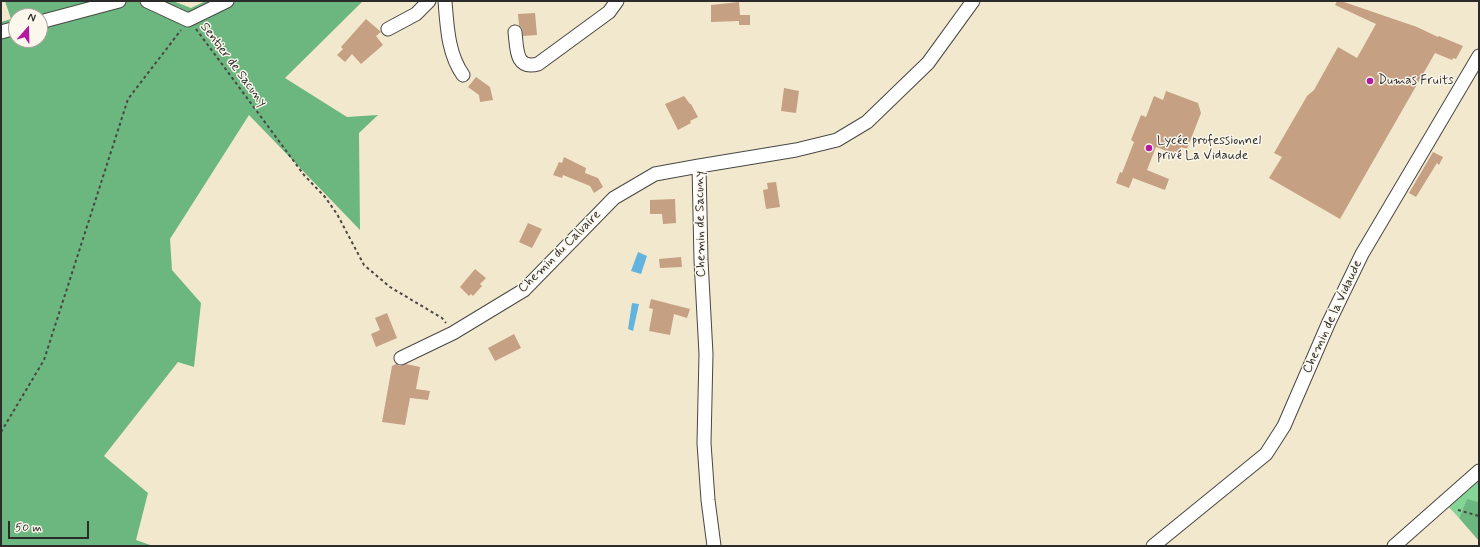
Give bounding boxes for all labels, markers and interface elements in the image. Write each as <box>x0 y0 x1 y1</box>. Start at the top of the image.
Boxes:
north arrow <box>8 8 48 48</box>
text: N <box>26 10 38 25</box>
street label: Sentier de Sacuny <box>196 20 270 110</box>
place label: Dumas Fruits <box>1378 73 1453 89</box>
marker: Dumas Fruits <box>1365 76 1375 86</box>
place label: Lycée professionnel privé La Vidaude <box>1157 133 1261 164</box>
marker: Lycée professionnel privé La Vidaude <box>1144 143 1154 153</box>
street label: Chemin de Sacuny <box>692 171 710 277</box>
street label: Chemin du Calvaire <box>515 207 605 297</box>
street label: Chemin de la Vidaude <box>1300 258 1366 376</box>
scale bar <box>10 513 91 539</box>
text: 50 m <box>15 520 42 536</box>

